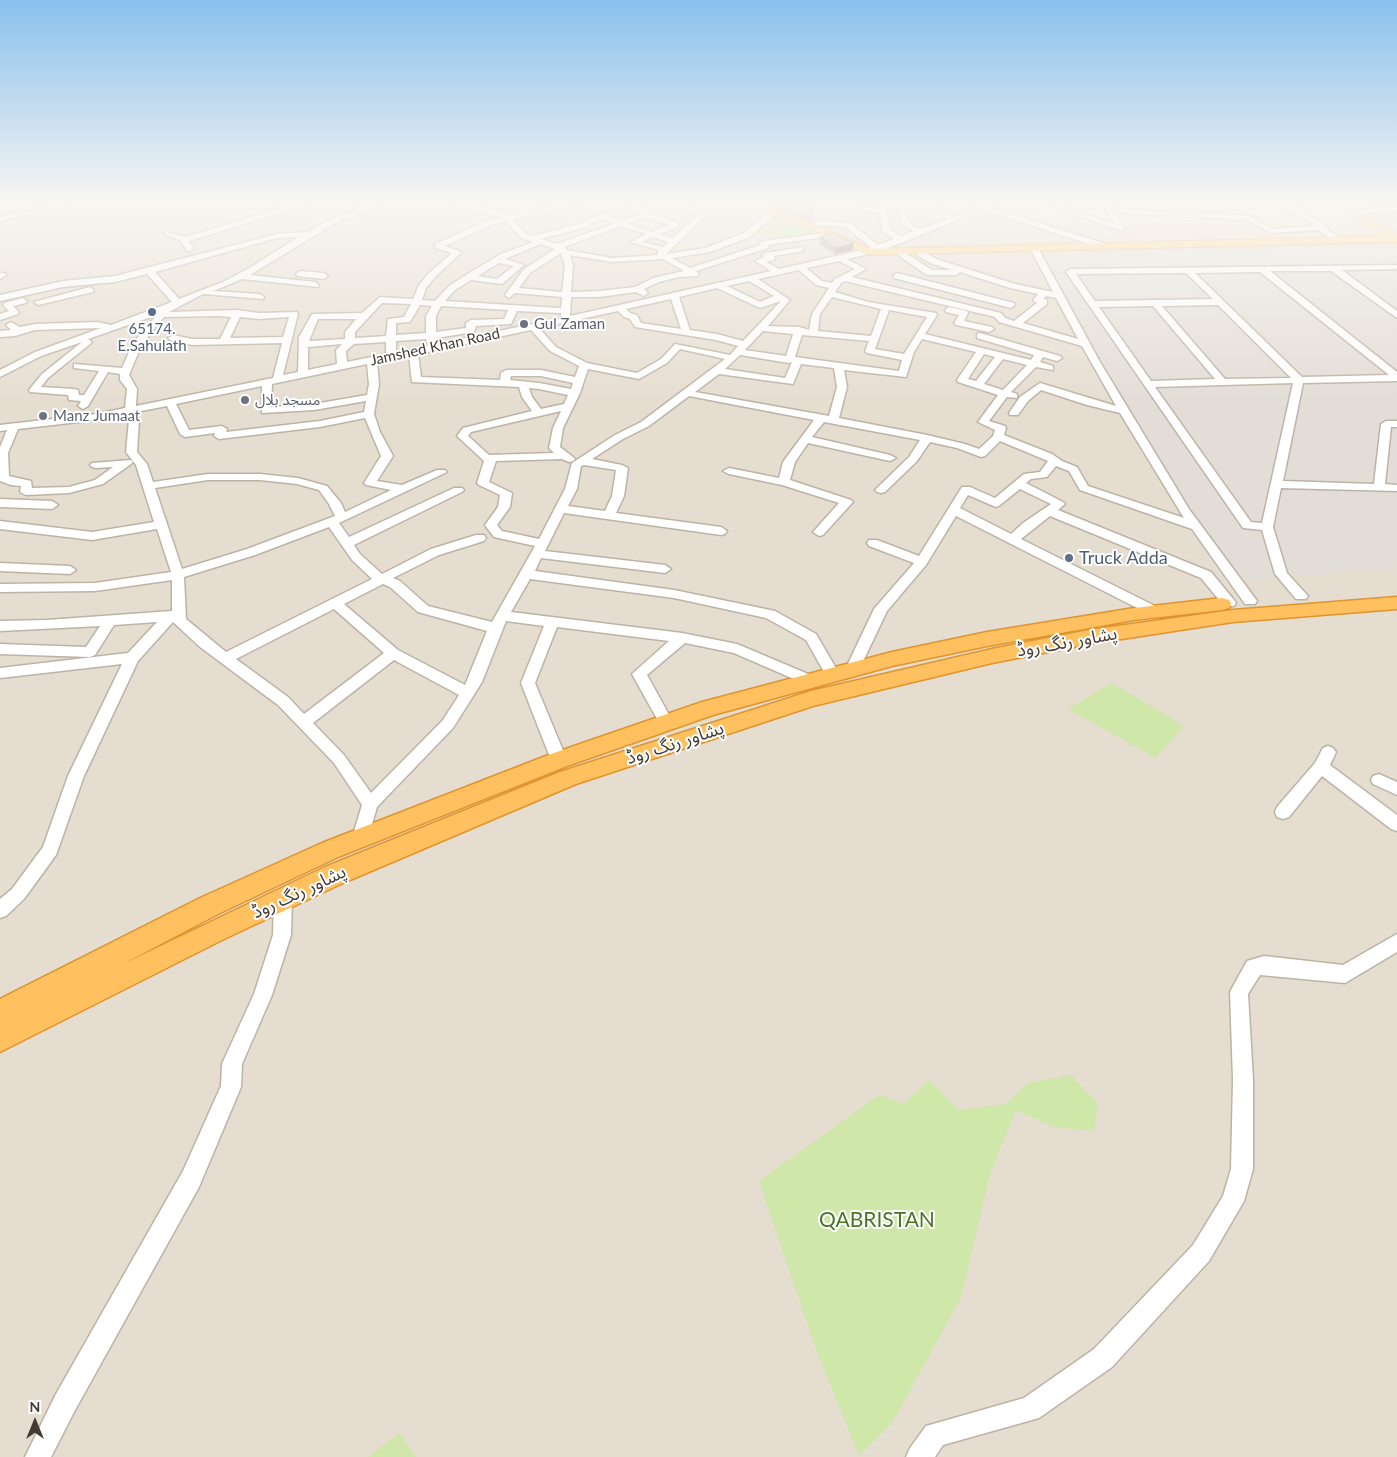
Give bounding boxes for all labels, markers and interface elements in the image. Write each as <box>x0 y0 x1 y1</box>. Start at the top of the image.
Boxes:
marker: 65174. E.Sahulath <box>146 306 158 318</box>
place label: Gul Zaman <box>534 315 605 333</box>
marker: Gul Zaman <box>518 318 530 330</box>
place label: 65174. E.Sahulath <box>117 320 187 355</box>
street label: Jamshed Khan Road <box>369 324 501 370</box>
place label: مسجد بلال <box>255 391 320 409</box>
marker: مسجد بلال <box>239 394 251 406</box>
place label: Manz Jumaat <box>53 407 140 425</box>
marker: Manz Jumaat <box>37 410 49 422</box>
place label: Truck Adda <box>1079 547 1168 569</box>
marker: Truck Adda <box>1063 552 1075 564</box>
street label: پشاور رنگ روڈ <box>1015 623 1119 661</box>
street label: پشاور رنگ روڈ <box>623 717 727 769</box>
street label: پشاور رنگ روڈ <box>248 861 350 923</box>
park label: QABRISTAN <box>819 1207 935 1233</box>
north arrow <box>10 1397 60 1447</box>
text: N <box>30 1398 40 1415</box>

